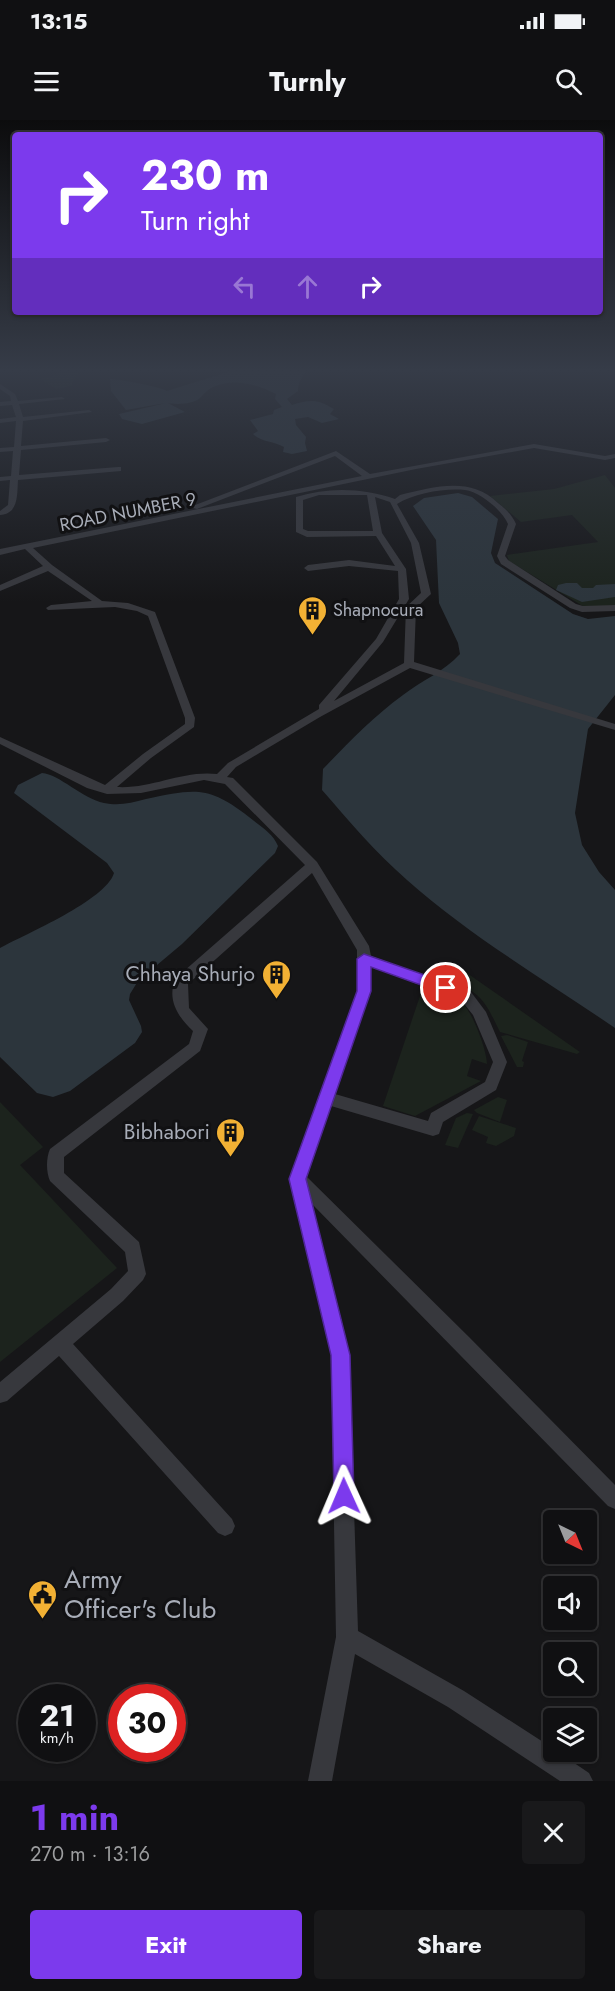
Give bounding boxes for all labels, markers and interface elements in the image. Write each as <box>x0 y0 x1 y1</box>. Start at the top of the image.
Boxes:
text: 13:15 <box>30 5 87 37</box>
text: Turnly <box>269 62 346 101</box>
icon: menu <box>30 65 63 98</box>
icon: search <box>552 65 585 98</box>
text: 230 m <box>141 145 269 206</box>
icon: right <box>42 156 120 234</box>
text: Turn right <box>141 201 249 240</box>
icon: left <box>228 270 261 303</box>
icon: ahead <box>291 270 324 303</box>
icon: right <box>354 270 387 303</box>
street label: ROAD NUMBER 9 <box>57 486 199 538</box>
building icon: Shapnocura <box>296 594 328 636</box>
place label: Shapnocura <box>333 597 423 623</box>
building icon: Chhaya Shurjo <box>260 958 292 1000</box>
place label: Chhaya Shurjo <box>125 959 255 989</box>
pin <box>420 962 471 1013</box>
icon: arrive <box>429 971 462 1004</box>
building icon: Bibhabori <box>215 1116 247 1158</box>
place label: Bibhabori <box>124 1117 210 1147</box>
position arrow <box>312 1464 376 1528</box>
north arrow <box>543 1510 597 1564</box>
map controls <box>543 1510 597 1762</box>
place label: Army Officer's Club <box>64 1560 216 1628</box>
button: sound <box>543 1576 597 1630</box>
public building icon: Army Officer's Club <box>27 1578 59 1620</box>
button: search <box>543 1642 597 1696</box>
speed limit sign: 30 <box>108 1684 186 1762</box>
text: 21 <box>40 1694 74 1737</box>
button: layers <box>543 1708 597 1762</box>
text: km/h <box>40 1727 74 1749</box>
text: 1 min <box>30 1791 119 1843</box>
button: close <box>522 1801 585 1864</box>
text: 270 m · 13:16 <box>30 1840 150 1869</box>
button: Exit <box>30 1910 302 1979</box>
button: Share <box>314 1910 585 1979</box>

